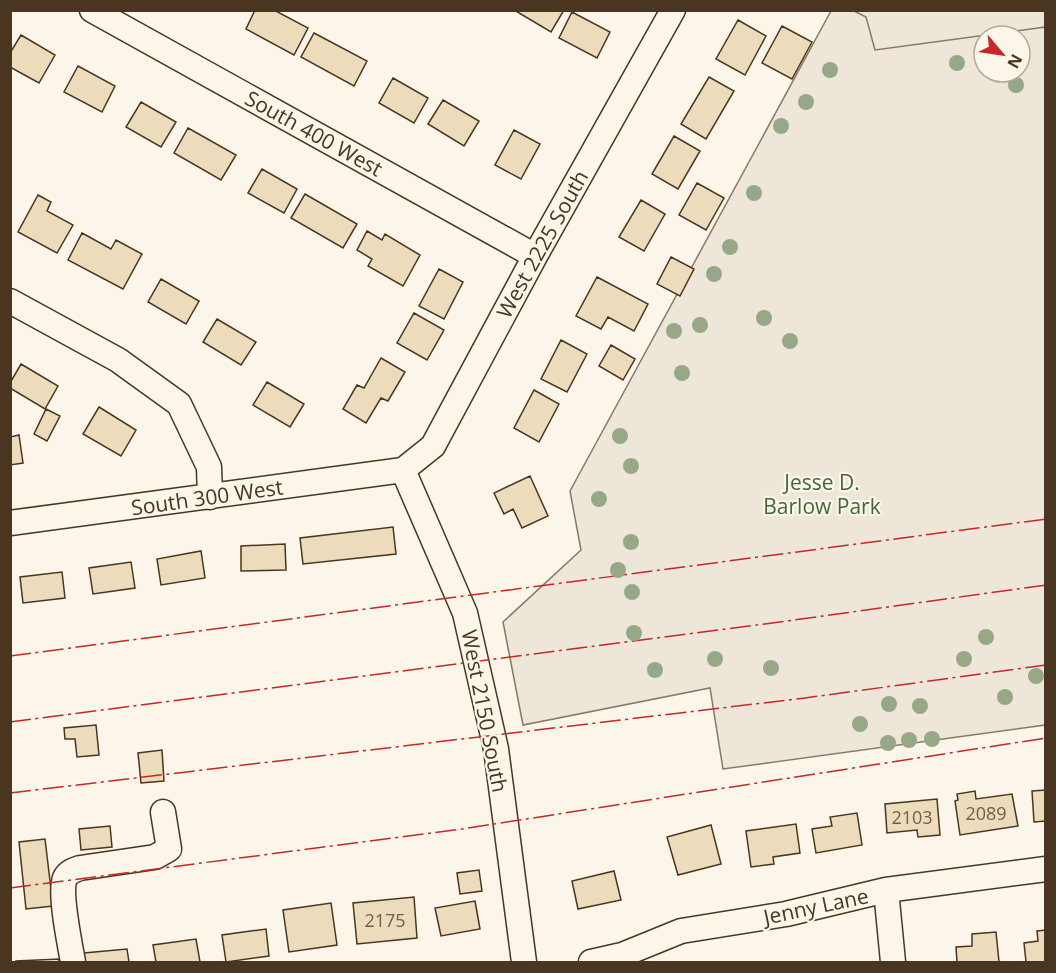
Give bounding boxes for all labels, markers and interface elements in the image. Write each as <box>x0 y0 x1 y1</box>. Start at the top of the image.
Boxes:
north arrow <box>972 24 1032 84</box>
text: N <box>1002 50 1028 72</box>
street label: South 400 West <box>240 84 388 182</box>
street label: West 2225 South <box>490 165 594 323</box>
park label: Jesse D. Barlow Park <box>763 468 881 520</box>
street label: South 300 West <box>129 472 285 522</box>
street label: West 2150 South <box>456 627 514 795</box>
house number: 2089 <box>965 801 1007 825</box>
house number: 2103 <box>891 805 933 829</box>
street label: Jenny Lane <box>759 881 871 931</box>
house number: 2175 <box>364 908 406 932</box>

